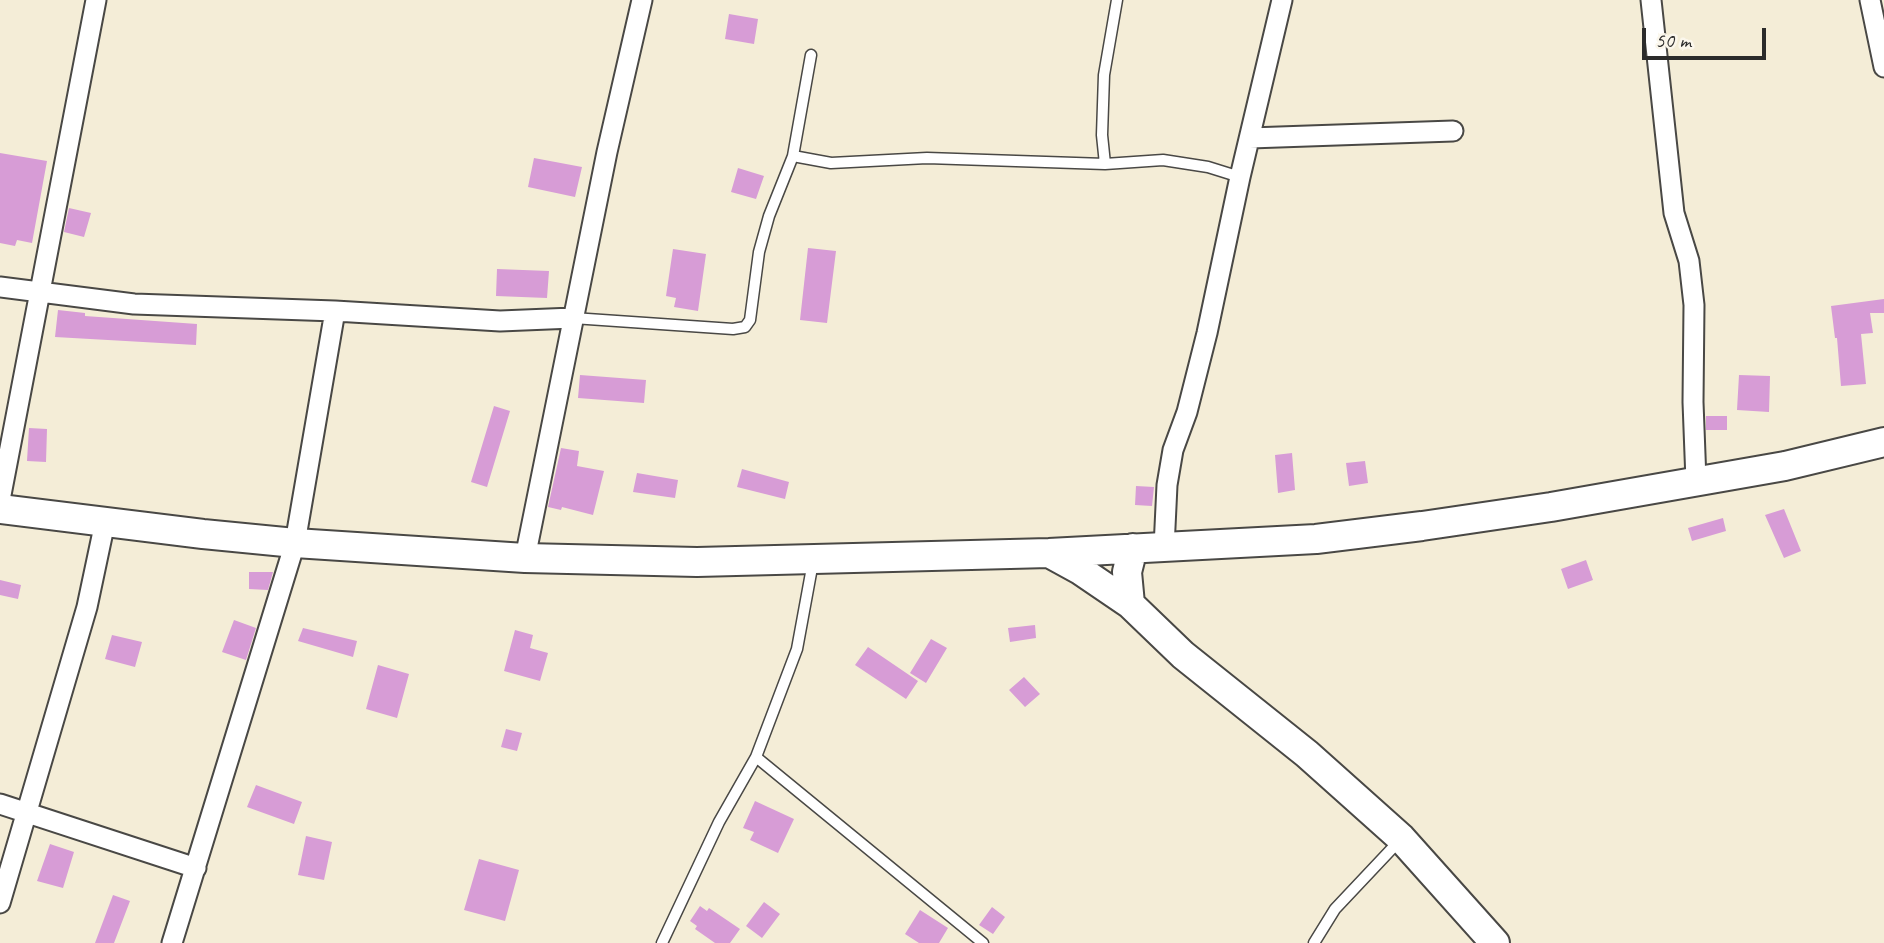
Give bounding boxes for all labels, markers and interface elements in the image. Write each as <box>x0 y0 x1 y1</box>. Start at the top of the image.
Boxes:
scale bar <box>1646 14 1770 58</box>
text: 50 m <box>1655 27 1691 53</box>

